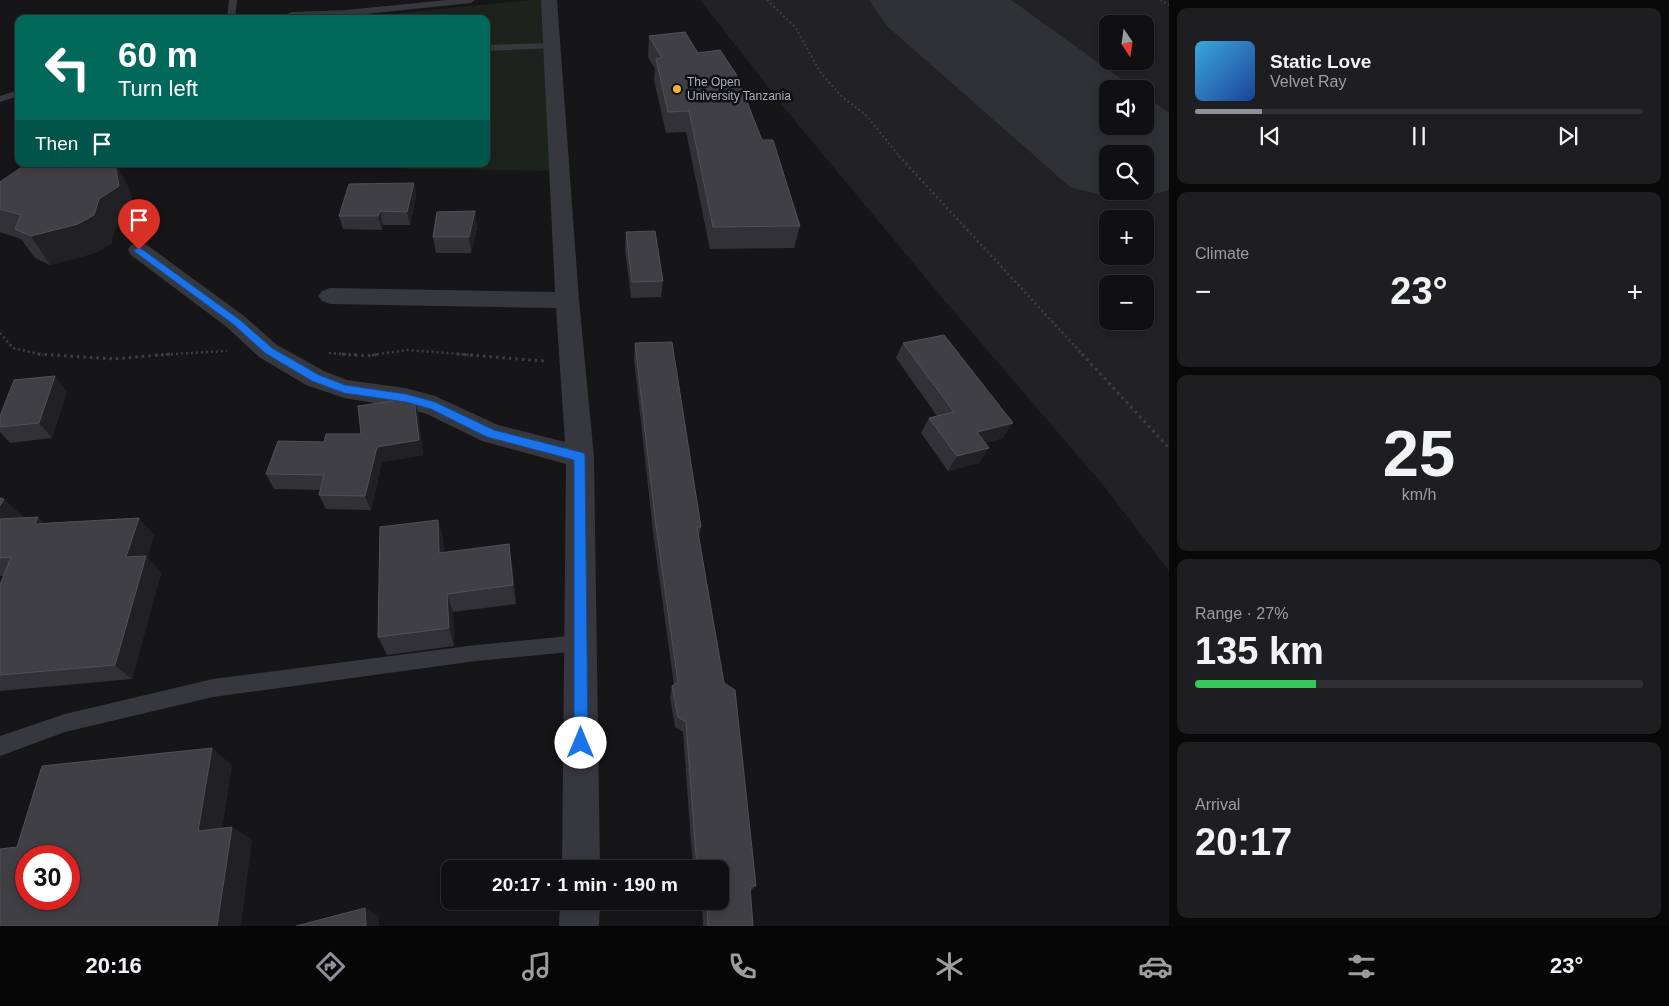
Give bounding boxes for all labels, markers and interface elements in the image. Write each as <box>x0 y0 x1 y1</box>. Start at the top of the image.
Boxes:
north arrow <box>1099 15 1154 70</box>
map controls <box>1099 15 1154 330</box>
icon: left <box>35 35 100 100</box>
text: 60 m <box>118 35 198 74</box>
text: Static Love <box>1270 51 1371 72</box>
text: Velvet Ray <box>1270 73 1346 90</box>
place label: The Open University Tanzania <box>687 75 791 103</box>
text: Turn left <box>118 76 198 101</box>
button: sound <box>1099 80 1154 135</box>
marker: The Open University Tanzania <box>671 83 683 95</box>
icon: previous <box>1256 122 1284 150</box>
icon: pause <box>1405 122 1433 150</box>
icon: next <box>1554 122 1582 150</box>
icon: arrive <box>88 130 116 158</box>
text: Then <box>35 133 78 154</box>
button: search <box>1099 145 1154 200</box>
pin <box>118 199 160 250</box>
icon: arrive <box>125 206 153 234</box>
button: + <box>1099 210 1154 265</box>
text: Climate <box>1195 245 1249 262</box>
text: 23° <box>1390 270 1448 312</box>
button: − <box>1099 275 1154 330</box>
text: − <box>1195 276 1211 307</box>
text: + <box>1627 276 1643 307</box>
text: 25 <box>1383 417 1455 490</box>
text: km/h <box>1402 486 1436 503</box>
text: Range · 27% <box>1195 605 1288 622</box>
text: 135 km <box>1195 630 1324 672</box>
position arrow <box>554 716 606 768</box>
text: Arrival <box>1195 796 1240 813</box>
text: 20:17 <box>1195 821 1292 863</box>
speed limit sign: 30 <box>15 845 80 910</box>
text: 20:17 · 1 min · 190 m <box>492 874 678 895</box>
icon: directions <box>313 949 348 984</box>
icon: music <box>519 949 554 984</box>
icon: phone <box>725 949 760 984</box>
icon: climate <box>932 949 967 984</box>
icon: car <box>1138 949 1173 984</box>
icon: filters <box>1344 949 1379 984</box>
text: 20:16 <box>86 953 142 978</box>
text: 23° <box>1550 953 1583 978</box>

